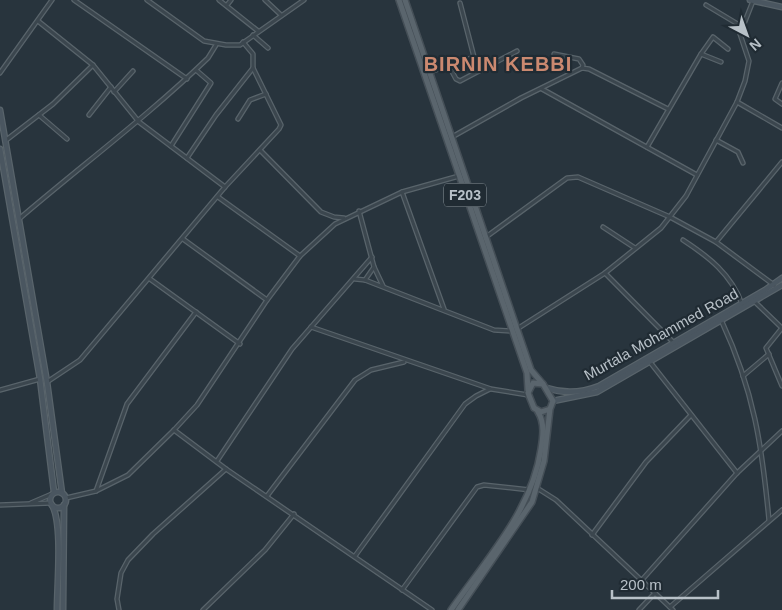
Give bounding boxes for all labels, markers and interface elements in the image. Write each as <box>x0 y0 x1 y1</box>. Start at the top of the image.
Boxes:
north arrow <box>722 10 772 60</box>
text: N <box>746 35 765 54</box>
district label: BIRNIN KEBBI <box>424 53 572 75</box>
road number: F203 <box>444 184 486 206</box>
street label: Murtala Mohammed Road <box>581 285 741 383</box>
scale bar <box>612 568 718 600</box>
text: 200 m <box>620 576 662 593</box>

